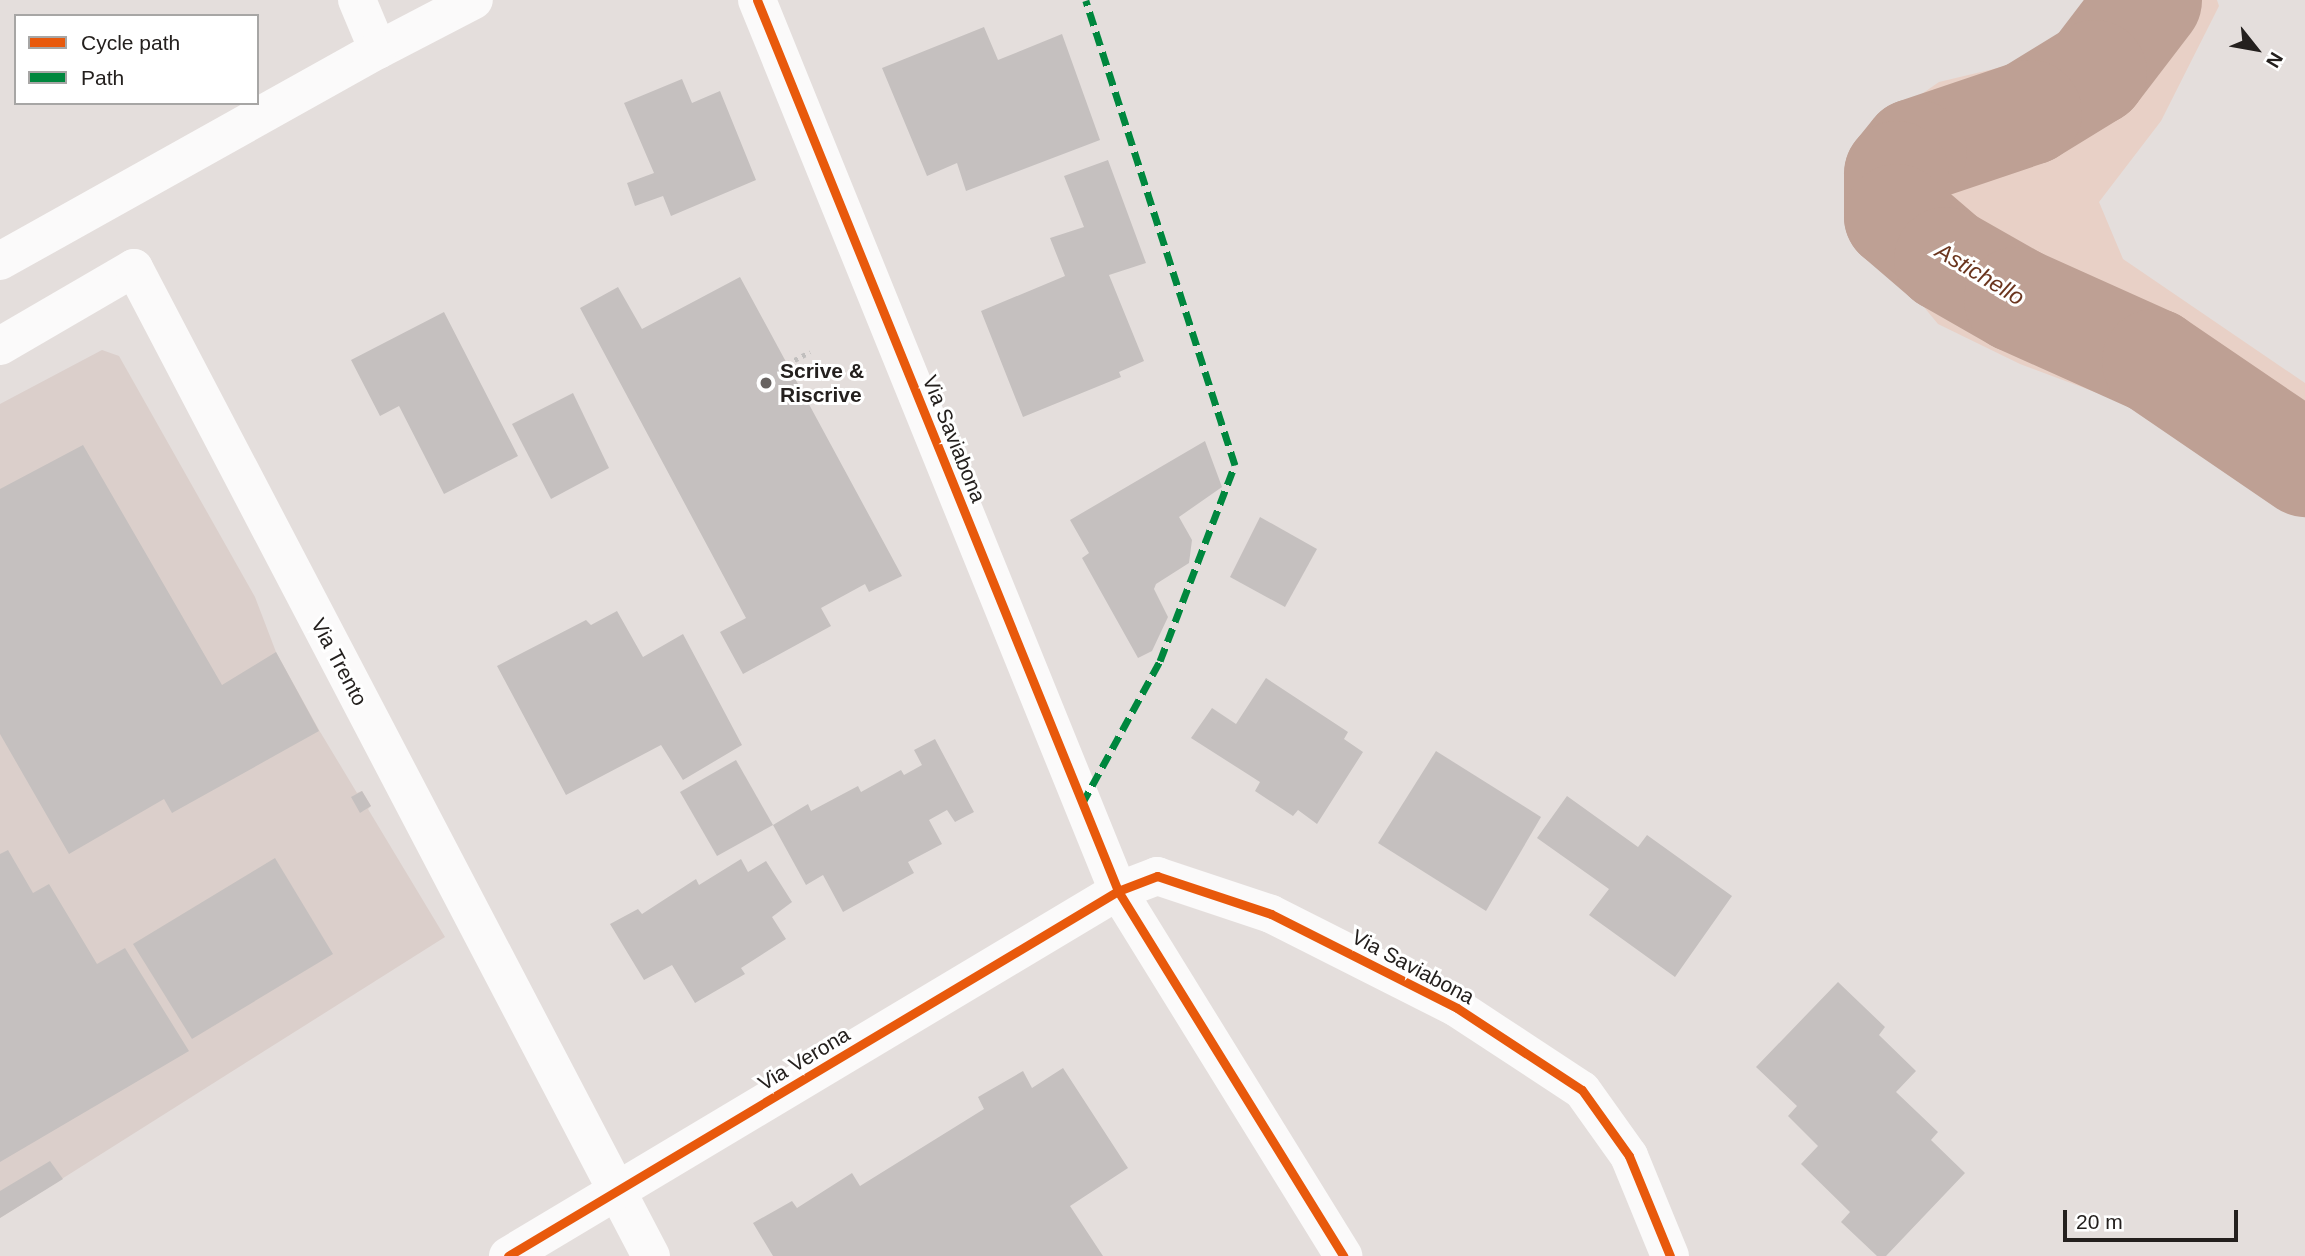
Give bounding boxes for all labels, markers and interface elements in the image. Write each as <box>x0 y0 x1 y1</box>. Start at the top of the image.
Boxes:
legend <box>14 14 259 105</box>
north arrow <box>2221 14 2291 84</box>
text: Cycle path <box>81 31 180 54</box>
text: N <box>2262 49 2287 71</box>
text: Path <box>81 66 124 89</box>
water label: Astichello <box>1931 237 2029 311</box>
place label: Scrive & Riscrive <box>780 358 864 408</box>
street label: Via Saviabona <box>917 372 991 506</box>
marker: Scrive & Riscrive <box>758 375 774 391</box>
street label: Via Trento <box>305 614 373 710</box>
street label: Via Saviabona <box>1347 924 1479 1010</box>
street label: Via Verona <box>754 1022 854 1096</box>
scale bar <box>2067 1196 2242 1240</box>
text: 20 m <box>2076 1210 2123 1233</box>

